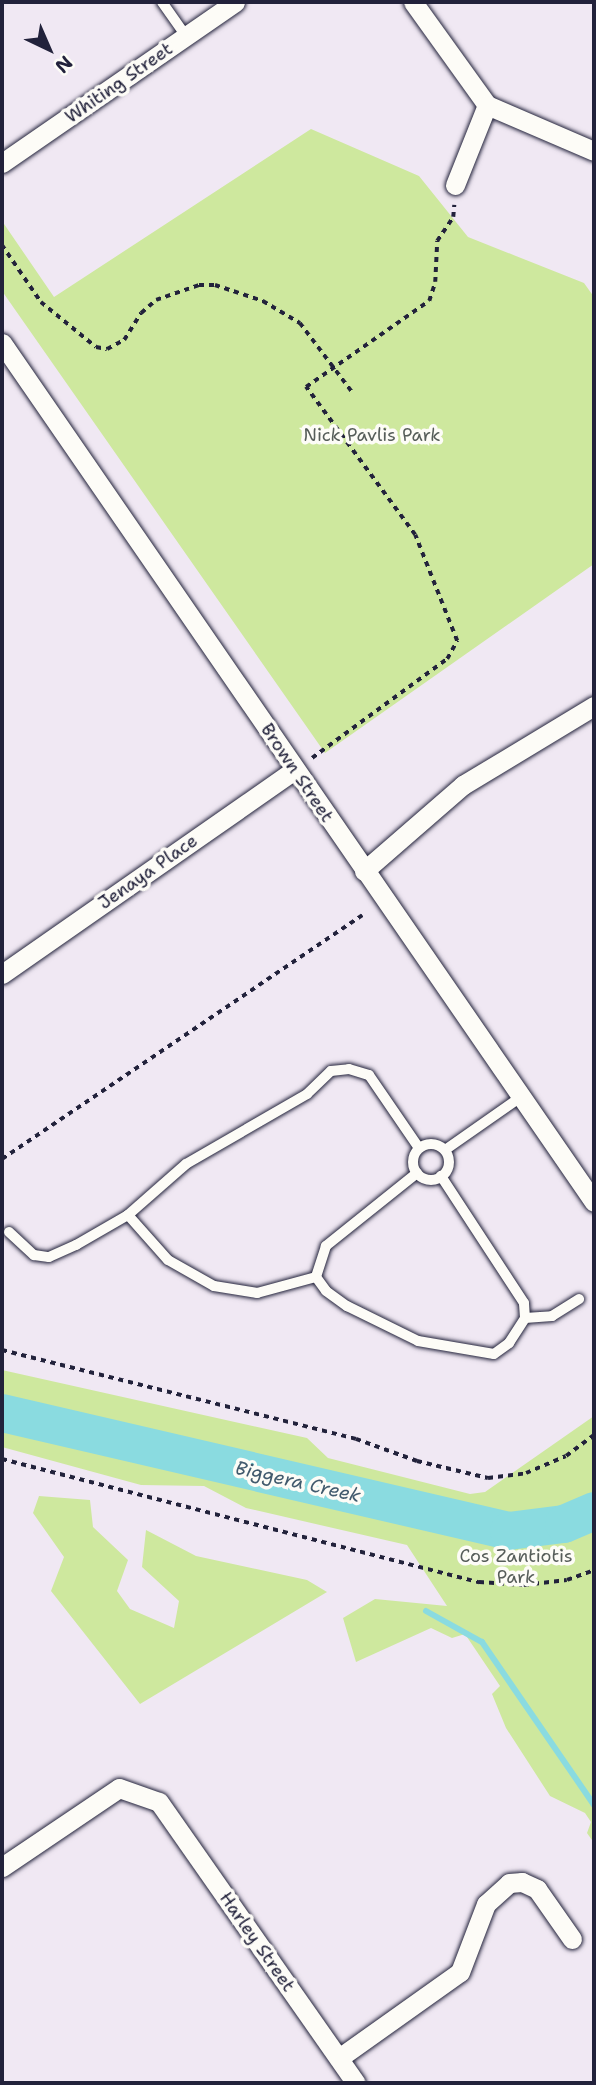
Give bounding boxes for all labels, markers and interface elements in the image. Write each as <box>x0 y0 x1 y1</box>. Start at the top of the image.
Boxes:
north arrow <box>14 14 84 84</box>
street label: Whiting Street <box>61 38 177 128</box>
text: N <box>50 50 78 79</box>
park label: Nick Pavlis Park <box>303 424 441 446</box>
street label: Brown Street <box>256 720 338 826</box>
street label: Jenaya Place <box>94 830 202 914</box>
water label: Biggera Creek <box>233 1456 363 1508</box>
park label: Cos Zantiotis Park <box>459 1546 573 1588</box>
street label: Harley Street <box>215 1888 299 1996</box>

